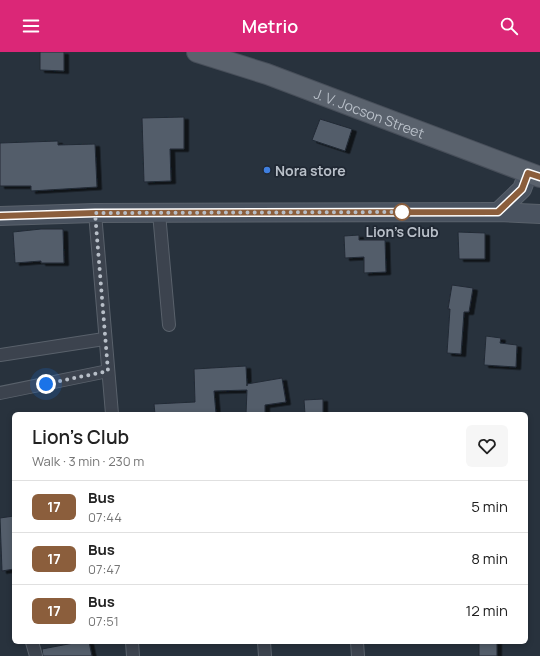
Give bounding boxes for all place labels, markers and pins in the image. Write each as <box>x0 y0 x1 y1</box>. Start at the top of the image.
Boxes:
place label: Nora store <box>275 161 346 180</box>
marker: Nora store <box>262 165 272 175</box>
marker: Lion's Club <box>393 203 411 221</box>
place label: Lion's Club <box>365 222 439 241</box>

